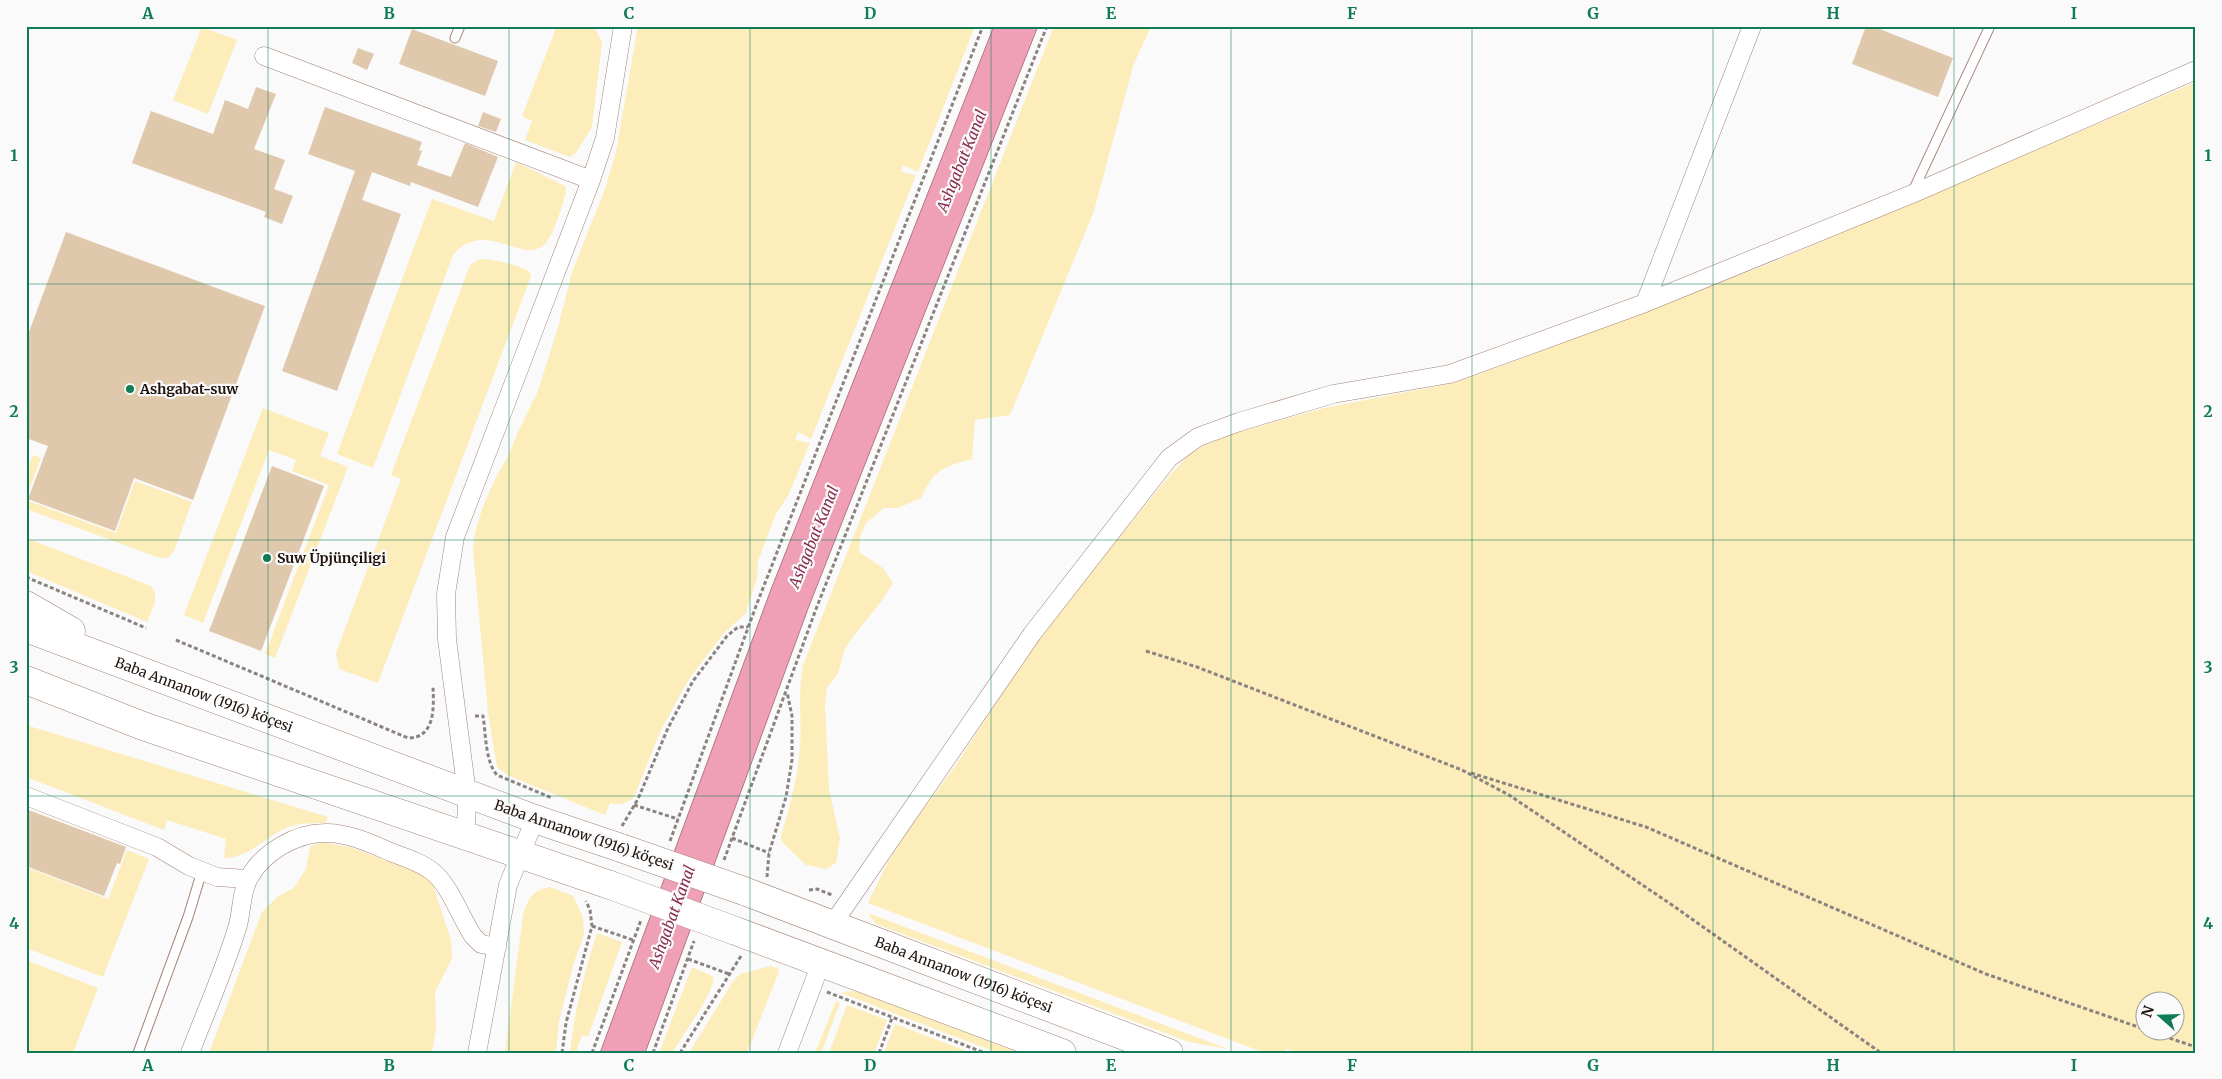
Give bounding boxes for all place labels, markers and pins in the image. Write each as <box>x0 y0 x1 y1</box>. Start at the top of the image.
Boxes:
place label: Ashgabat-suw <box>139 380 239 398</box>
marker: Ashgabat-suw <box>124 383 136 395</box>
place label: Suw Üpjünçiligi <box>277 549 386 567</box>
marker: Suw Üpjünçiligi <box>261 552 273 564</box>

